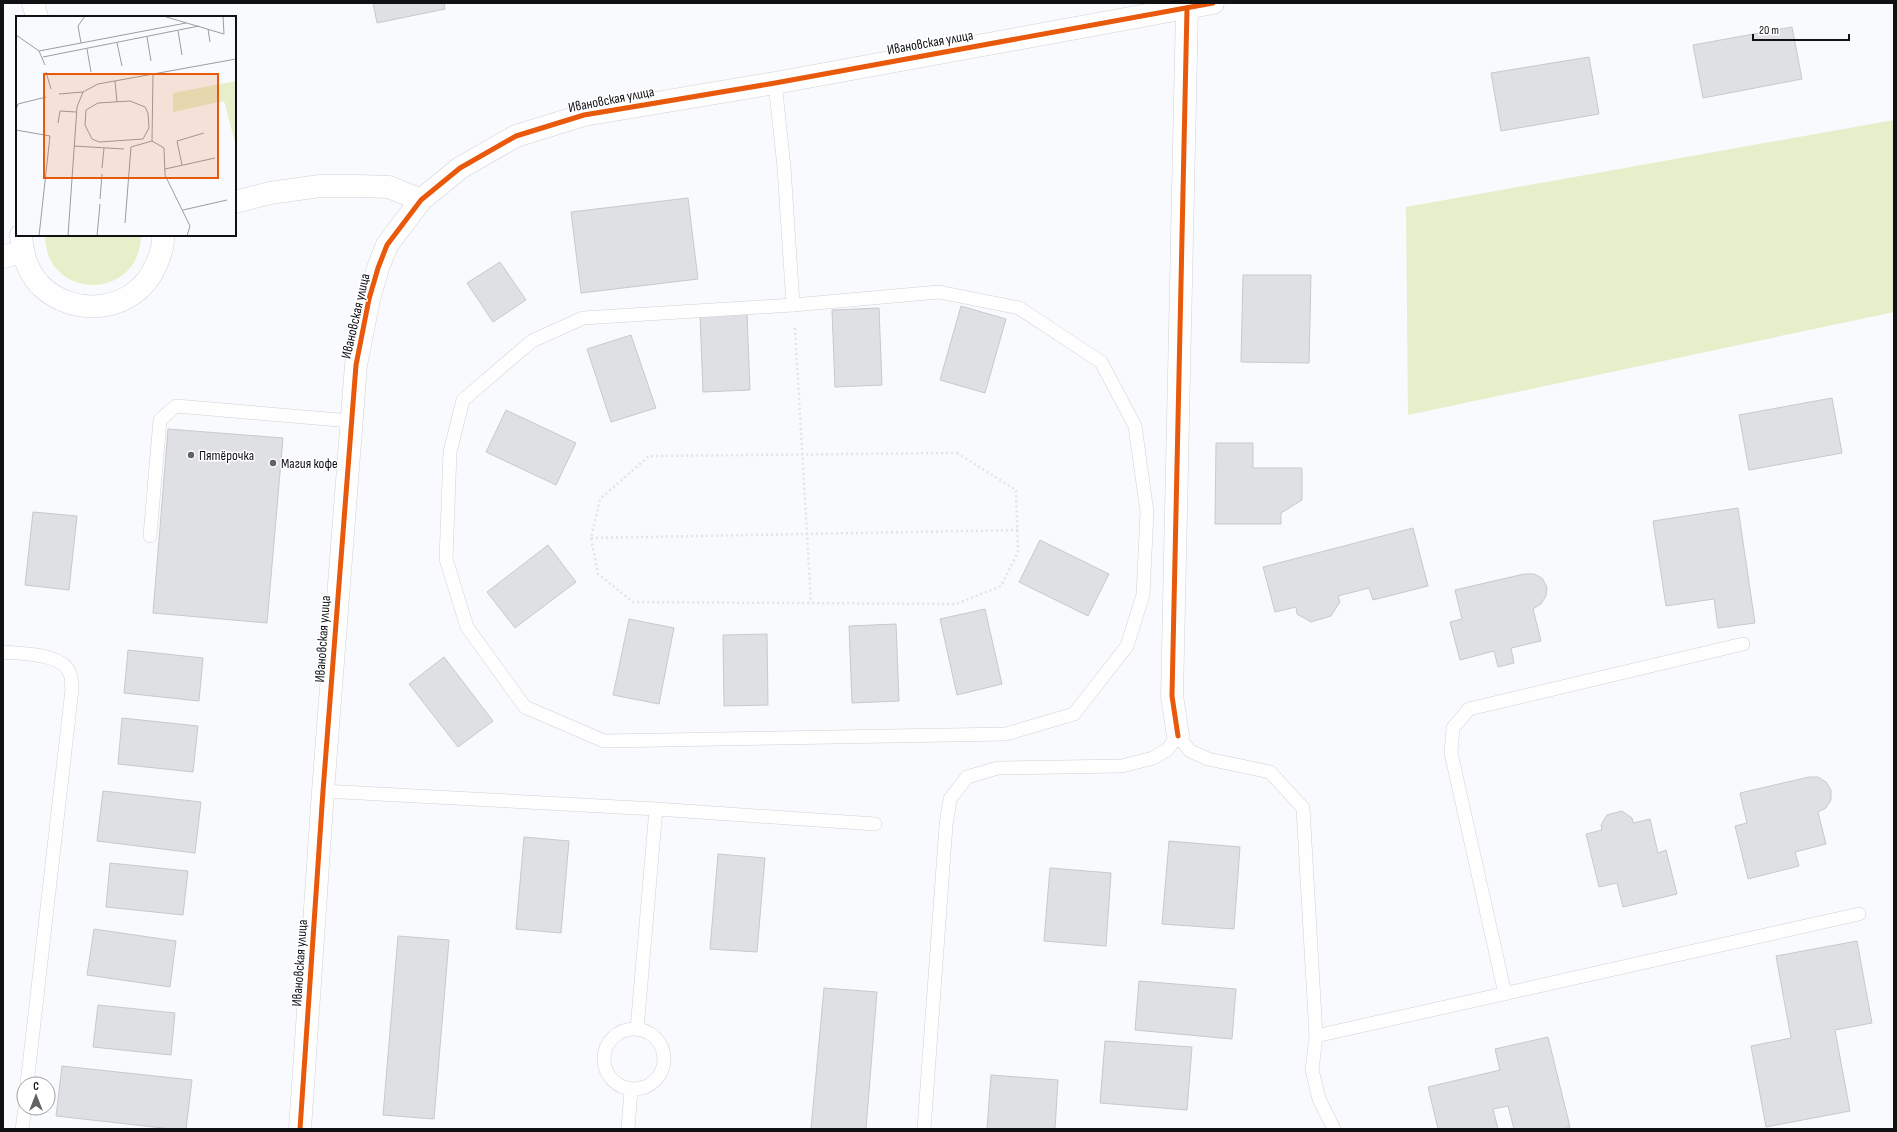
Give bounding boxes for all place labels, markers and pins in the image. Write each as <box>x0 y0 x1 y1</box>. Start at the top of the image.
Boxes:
place label: Пятёрочка <box>199 447 254 464</box>
marker: Пятёрочка <box>186 450 196 460</box>
place label: Магия кофе <box>281 455 338 472</box>
marker: Магия кофе <box>268 458 278 468</box>

